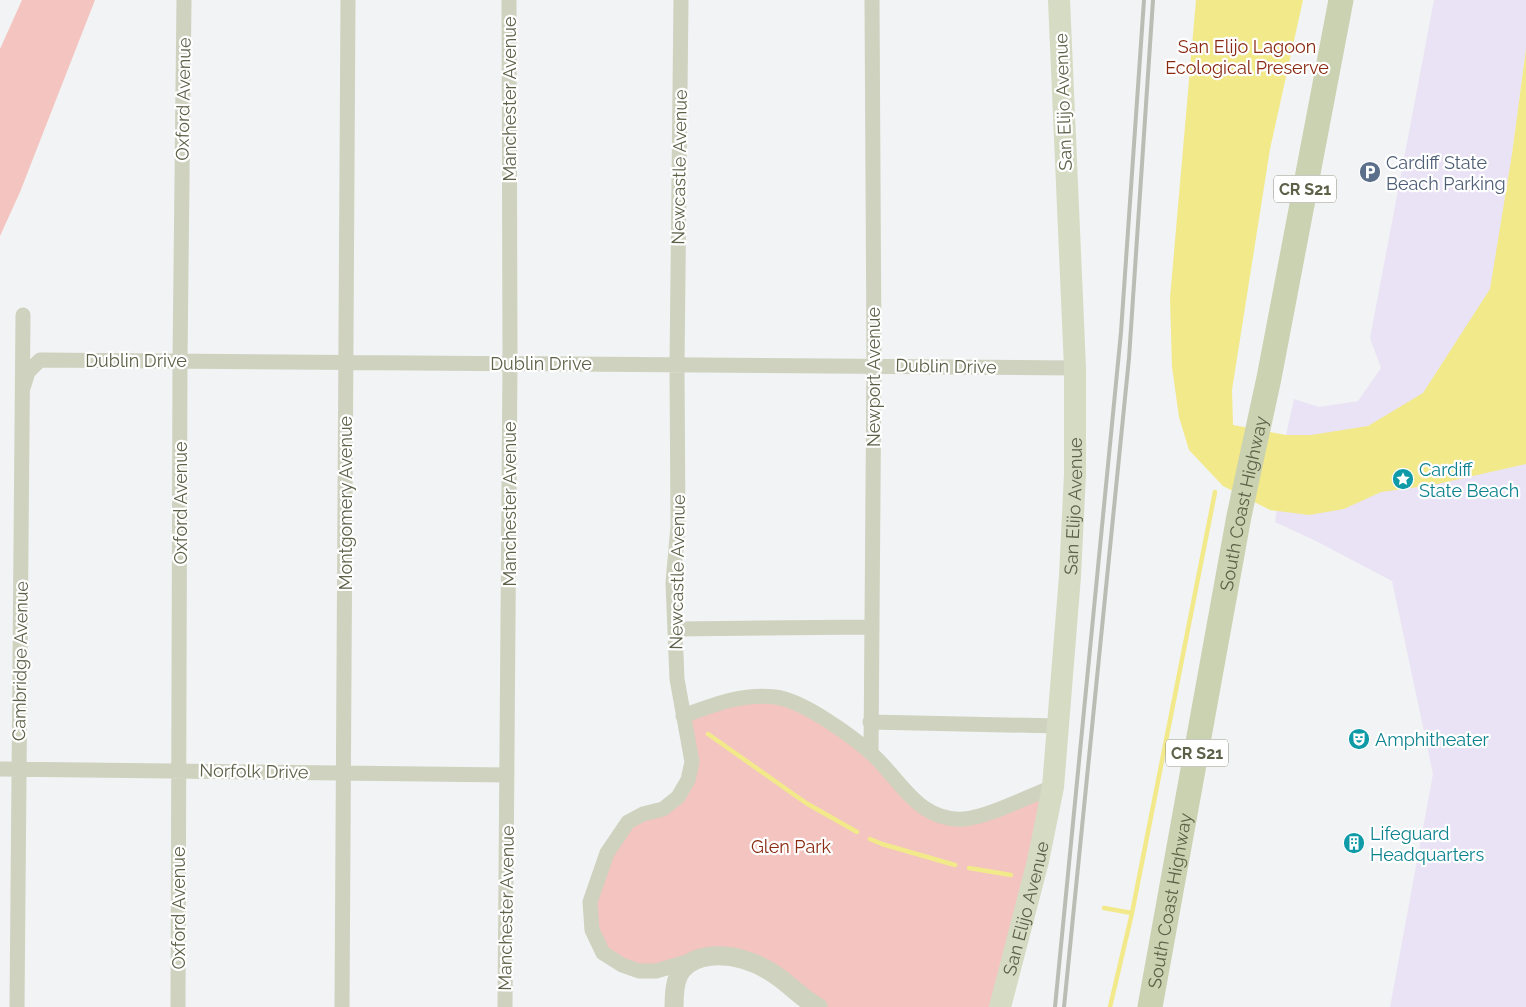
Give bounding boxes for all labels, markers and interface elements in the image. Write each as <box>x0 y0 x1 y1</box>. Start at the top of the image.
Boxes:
street label: Manchester Avenue <box>499 16 520 182</box>
street label: San Elijo Avenue <box>1050 32 1076 171</box>
park label: San Elijo Lagoon Ecological Preserve <box>1165 36 1329 78</box>
street label: Oxford Avenue <box>171 37 195 161</box>
street label: Newcastle Avenue <box>667 89 691 245</box>
place label: Cardiff State Beach Parking <box>1386 152 1506 194</box>
parking icon: Cardiff State Beach Parking <box>1358 160 1382 184</box>
road number: CR S21 <box>1274 175 1336 202</box>
street label: Newport Avenue <box>863 307 884 447</box>
street label: Dublin Drive <box>85 350 187 371</box>
street label: Dublin Drive <box>490 353 592 374</box>
street label: Dublin Drive <box>895 355 997 377</box>
street label: South Coast Highway <box>1215 414 1271 593</box>
street label: Montgomery Avenue <box>335 415 356 590</box>
street label: Manchester Avenue <box>499 421 520 587</box>
street label: San Elijo Avenue <box>1060 437 1086 575</box>
street label: Oxford Avenue <box>170 441 191 565</box>
place label: Cardiff State Beach <box>1419 459 1519 501</box>
place icon: Cardiff State Beach <box>1391 467 1415 491</box>
street label: Newcastle Avenue <box>665 494 689 650</box>
street label: Cambridge Avenue <box>8 580 32 741</box>
theatre icon: Amphitheater <box>1347 727 1371 751</box>
place label: Amphitheater <box>1375 729 1489 750</box>
road number: CR S21 <box>1166 740 1228 766</box>
street label: Norfolk Drive <box>199 760 309 782</box>
street label: South Coast Highway <box>1143 811 1196 990</box>
place label: Lifeguard Headquarters <box>1370 823 1484 865</box>
street label: Manchester Avenue <box>494 825 518 991</box>
building icon: Lifeguard Headquarters <box>1342 831 1366 855</box>
park label: Glen Park <box>751 836 832 857</box>
street label: San Elijo Avenue <box>998 839 1052 978</box>
street label: Oxford Avenue <box>168 846 189 970</box>

